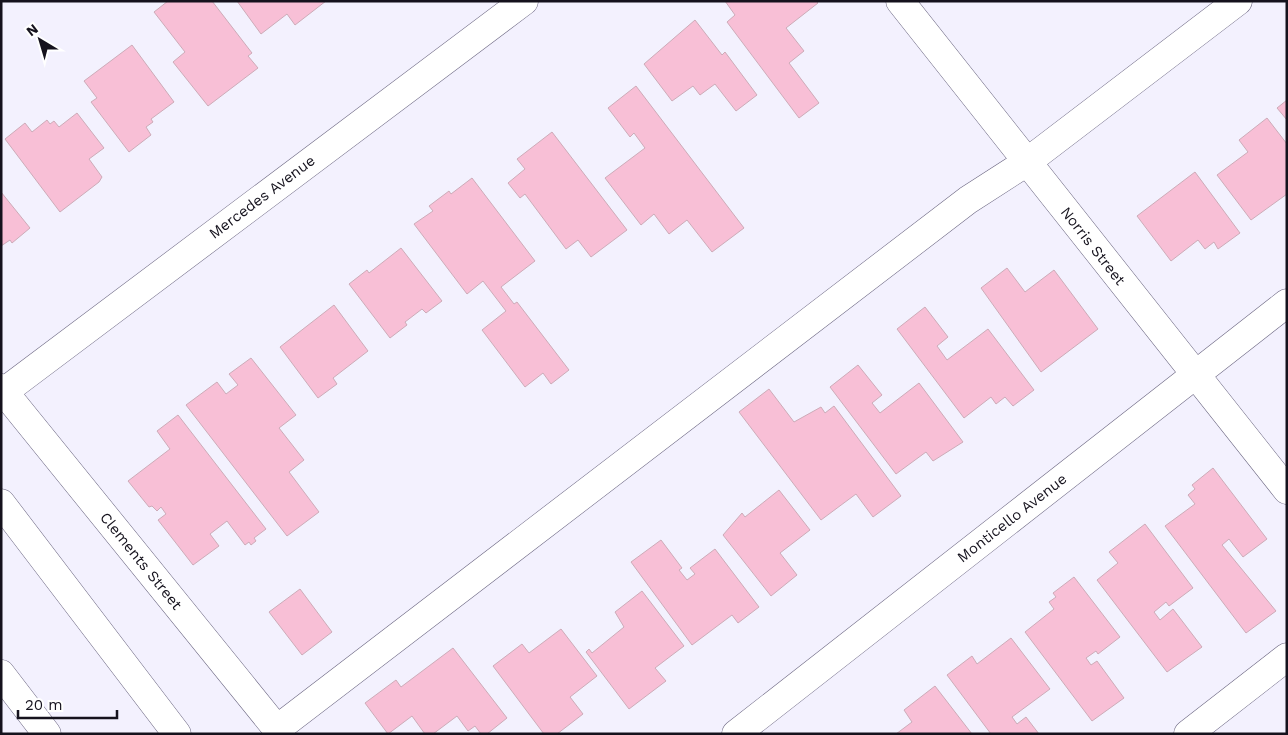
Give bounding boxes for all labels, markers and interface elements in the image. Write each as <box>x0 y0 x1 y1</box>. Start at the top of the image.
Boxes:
north arrow <box>15 15 65 65</box>
text: N <box>23 20 41 39</box>
street label: Mercedes Avenue <box>206 151 318 243</box>
street label: Norris Street <box>1057 203 1130 289</box>
street label: Monticello Avenue <box>954 470 1070 566</box>
street label: Clements Street <box>96 509 186 614</box>
scale bar <box>18 688 116 720</box>
text: 20 m <box>25 696 63 714</box>

